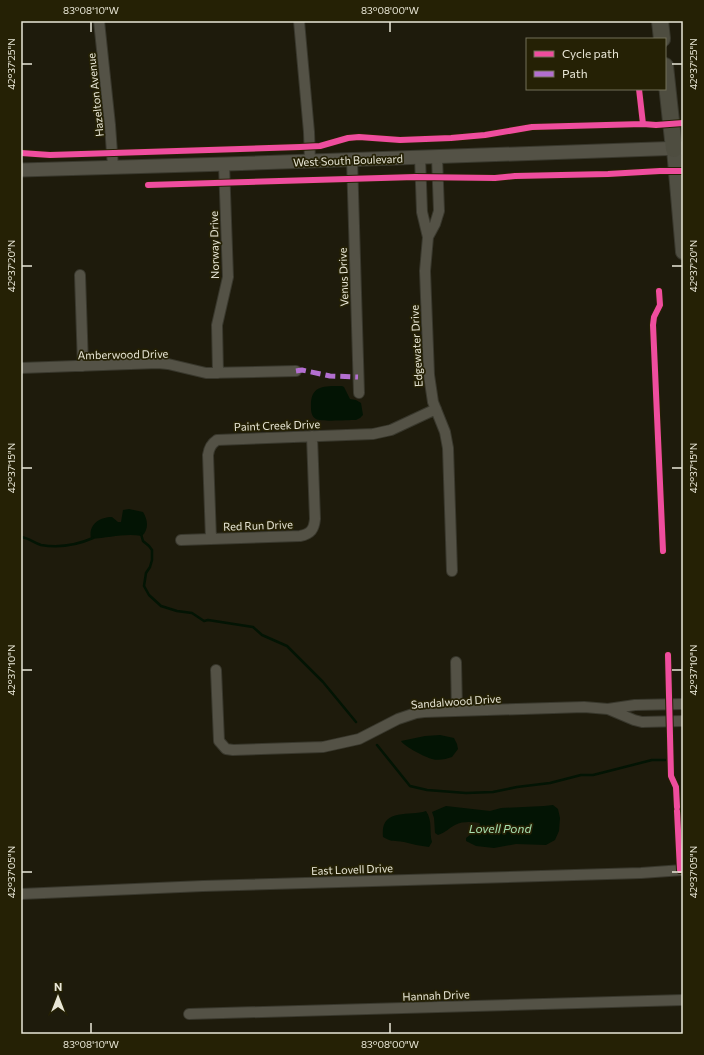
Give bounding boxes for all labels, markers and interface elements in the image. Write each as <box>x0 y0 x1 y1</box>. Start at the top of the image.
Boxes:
text: 83°08'10"W <box>63 4 119 16</box>
text: 83°08'00"W <box>361 4 419 16</box>
text: 42°37'25"N <box>5 38 17 90</box>
legend <box>526 38 666 90</box>
text: 42°37'25"N <box>687 38 699 90</box>
text: Cycle path <box>562 46 619 60</box>
street label: Hazelton Avenue <box>84 52 106 138</box>
text: Path <box>562 66 588 80</box>
street label: West South Boulevard <box>293 152 403 168</box>
street label: Norway Drive <box>207 211 221 279</box>
text: 42°37'20"N <box>5 240 17 292</box>
text: 42°37'20"N <box>687 240 699 292</box>
street label: Venus Drive <box>335 247 351 307</box>
street label: Edgewater Drive <box>407 304 425 387</box>
street label: Amberwood Drive <box>78 347 169 361</box>
street label: Paint Creek Drive <box>234 417 321 433</box>
text: 42°37'15"N <box>5 443 17 493</box>
text: 42°37'15"N <box>687 443 699 493</box>
street label: Red Run Drive <box>223 517 293 533</box>
text: 42°37'10"N <box>5 644 17 696</box>
text: 42°37'10"N <box>687 644 699 696</box>
street label: Sandalwood Drive <box>411 691 502 711</box>
water label: Lovell Pond <box>469 821 532 835</box>
text: 42°37'05"N <box>5 846 17 898</box>
text: 42°37'05"N <box>687 846 699 898</box>
street label: East Lovell Drive <box>311 861 393 877</box>
north arrow <box>38 977 78 1017</box>
text: N <box>54 980 62 993</box>
street label: Hannah Drive <box>402 987 470 1003</box>
text: 83°08'10"W <box>63 1038 119 1050</box>
text: 83°08'00"W <box>361 1038 419 1050</box>

